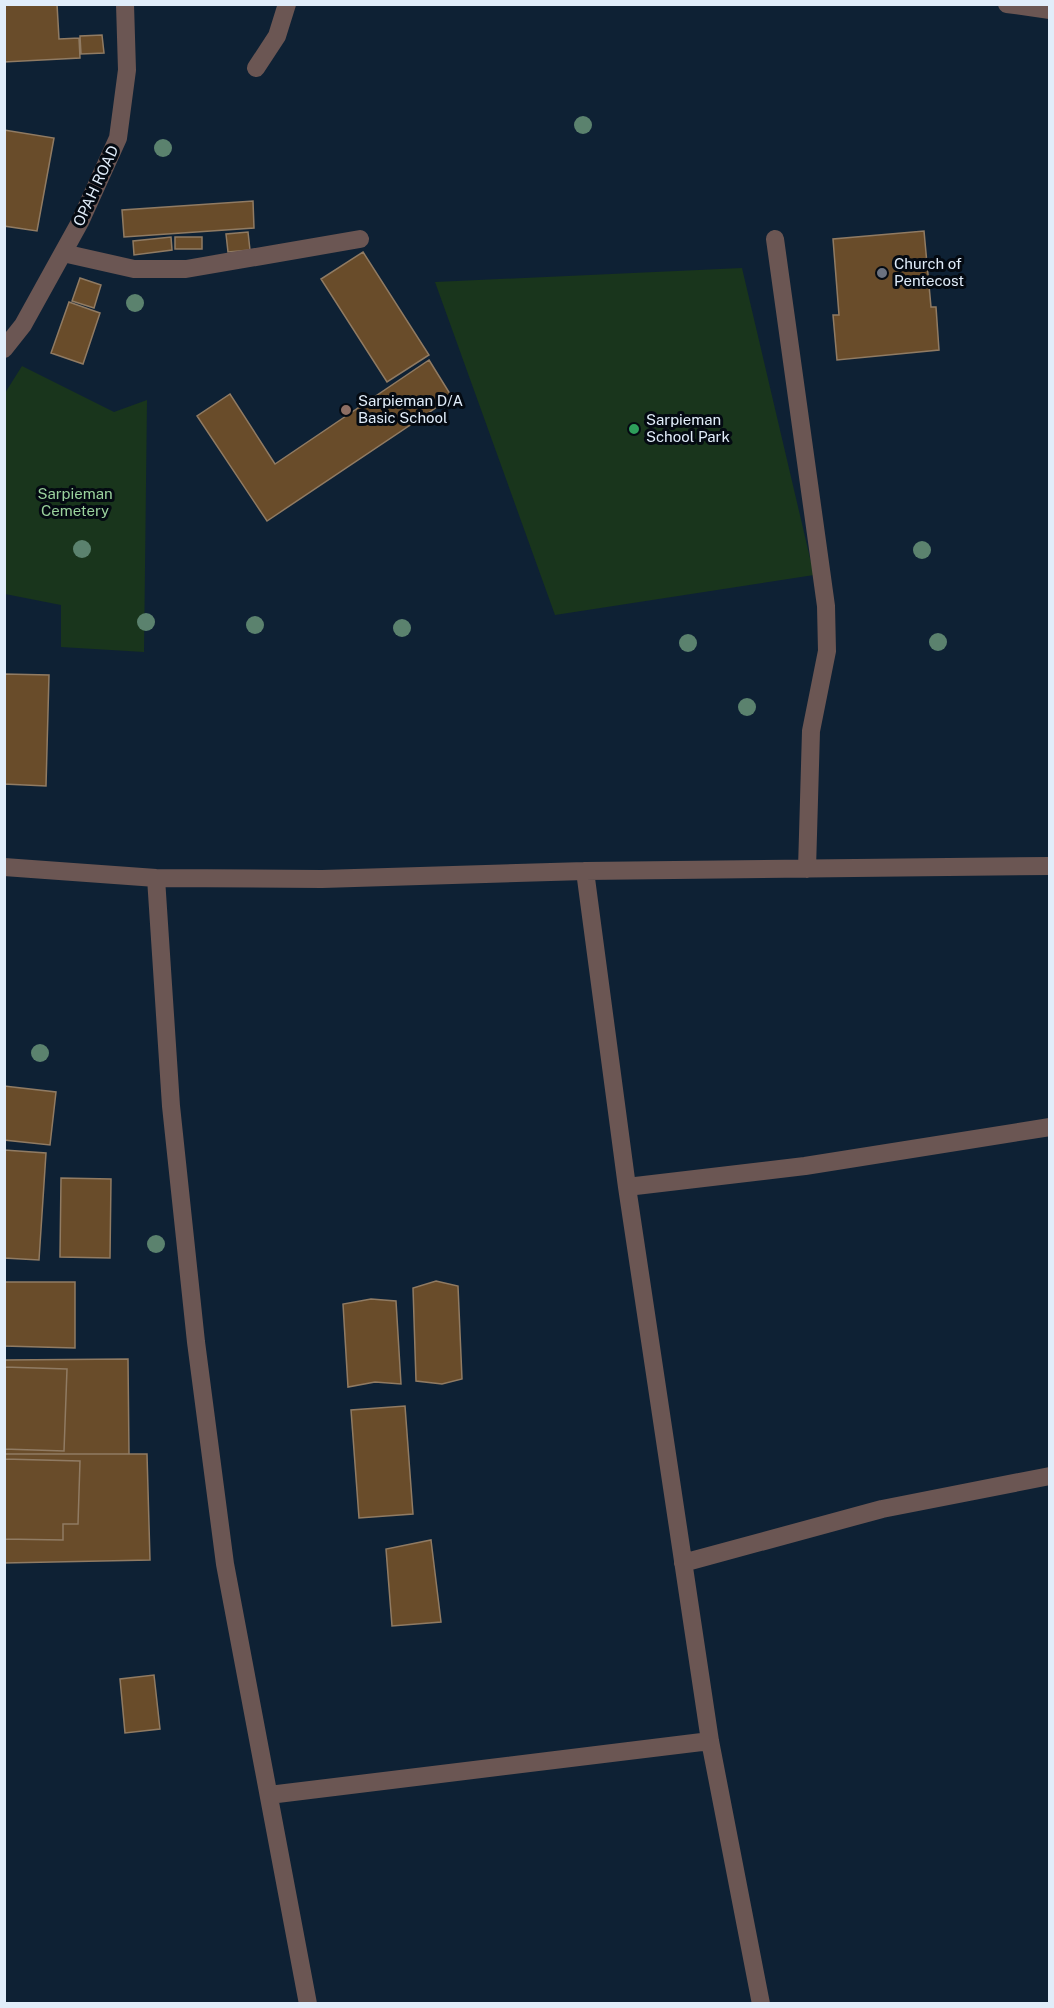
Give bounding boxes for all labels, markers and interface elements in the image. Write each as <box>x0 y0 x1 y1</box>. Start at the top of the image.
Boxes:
street label: OPAH ROAD <box>69 143 122 229</box>
place label: Church of Pentecost <box>894 255 964 289</box>
marker: Church of Pentecost <box>875 266 889 280</box>
place label: Sarpieman D/A Basic School <box>358 392 464 426</box>
marker: Sarpieman D/A Basic School <box>339 403 353 417</box>
place label: Sarpieman School Park <box>646 411 730 445</box>
marker: Sarpieman School Park <box>627 422 641 436</box>
park label: Sarpieman Cemetery <box>37 485 113 519</box>

